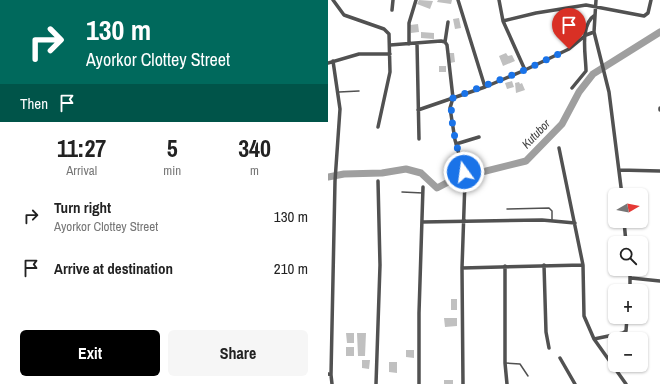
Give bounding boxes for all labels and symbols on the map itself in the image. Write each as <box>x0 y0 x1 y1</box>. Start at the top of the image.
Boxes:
pin <box>552 8 586 49</box>
water label: Kutubor <box>518 116 554 152</box>
position arrow <box>443 151 485 193</box>
north arrow <box>608 188 648 228</box>

